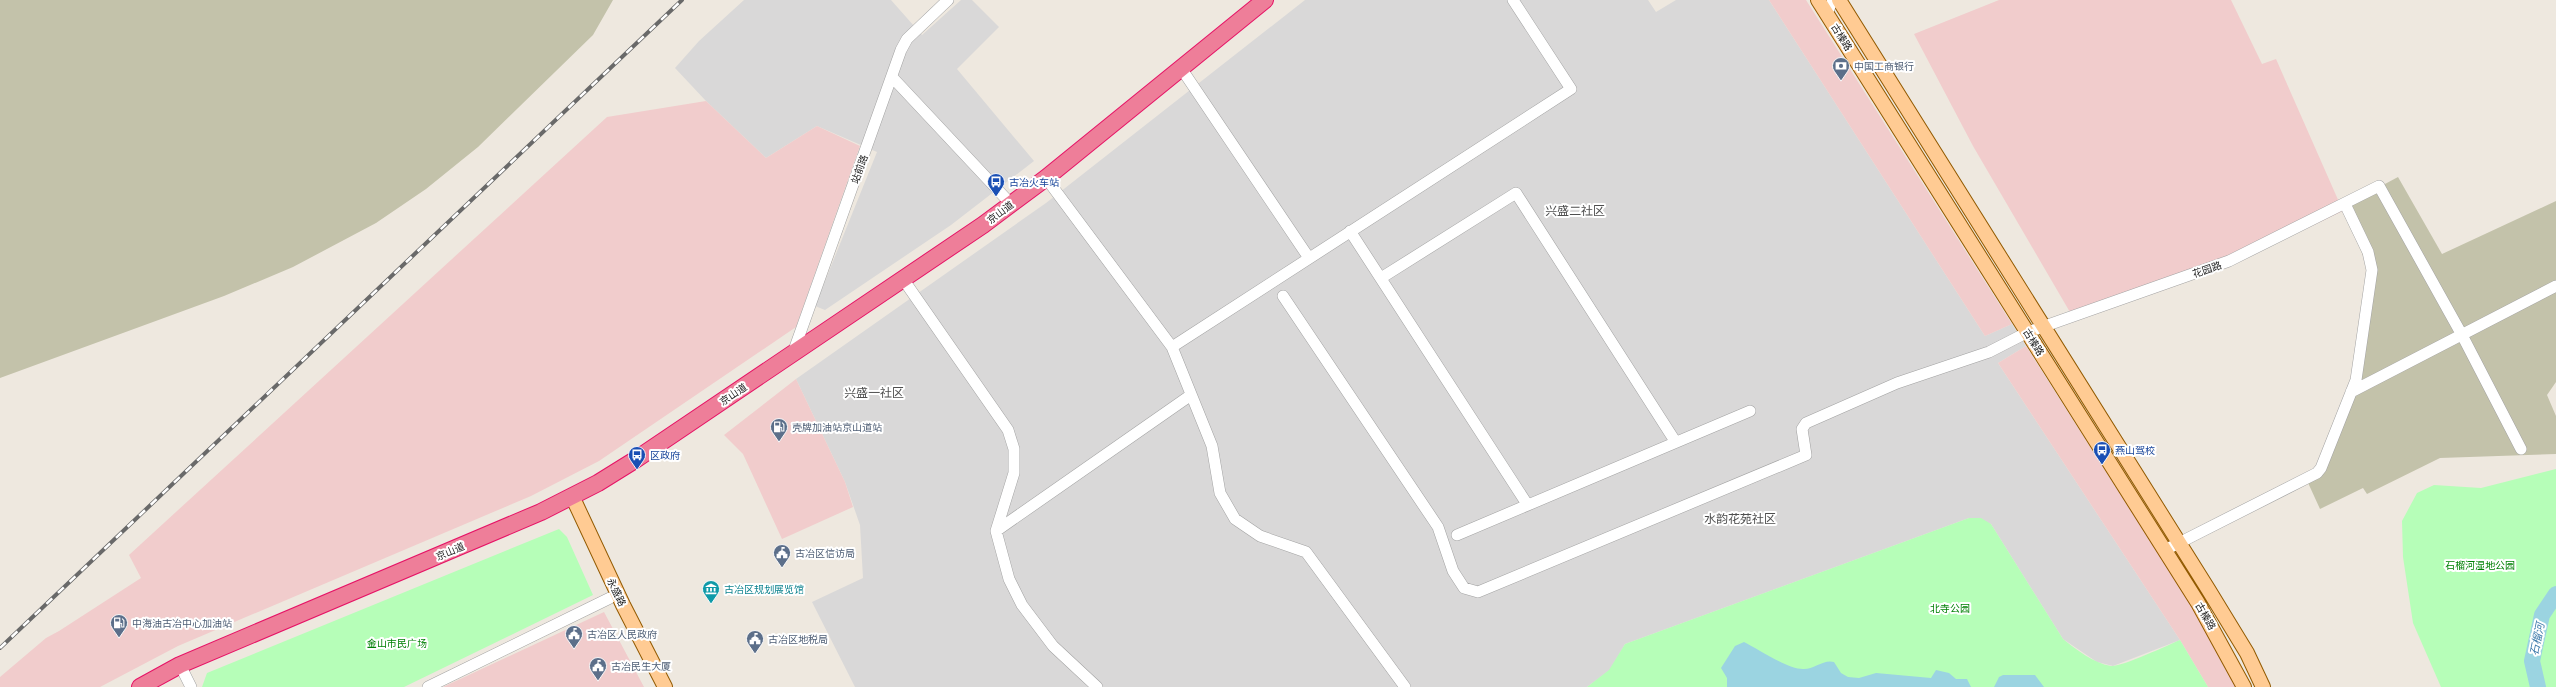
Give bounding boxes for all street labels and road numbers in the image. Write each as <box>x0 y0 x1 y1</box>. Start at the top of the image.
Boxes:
street label: 古榛路 <box>1828 21 1855 53</box>
street label: 站前路 <box>848 153 871 185</box>
street label: 京山道 <box>984 198 1016 227</box>
street label: 花园路 <box>2191 258 2223 281</box>
street label: 古榛路 <box>2020 326 2047 358</box>
street label: 京山道 <box>717 381 749 408</box>
street label: 京山道 <box>434 540 467 563</box>
street label: 永盛路 <box>604 576 629 609</box>
street label: 古榛路 <box>2192 600 2219 632</box>

